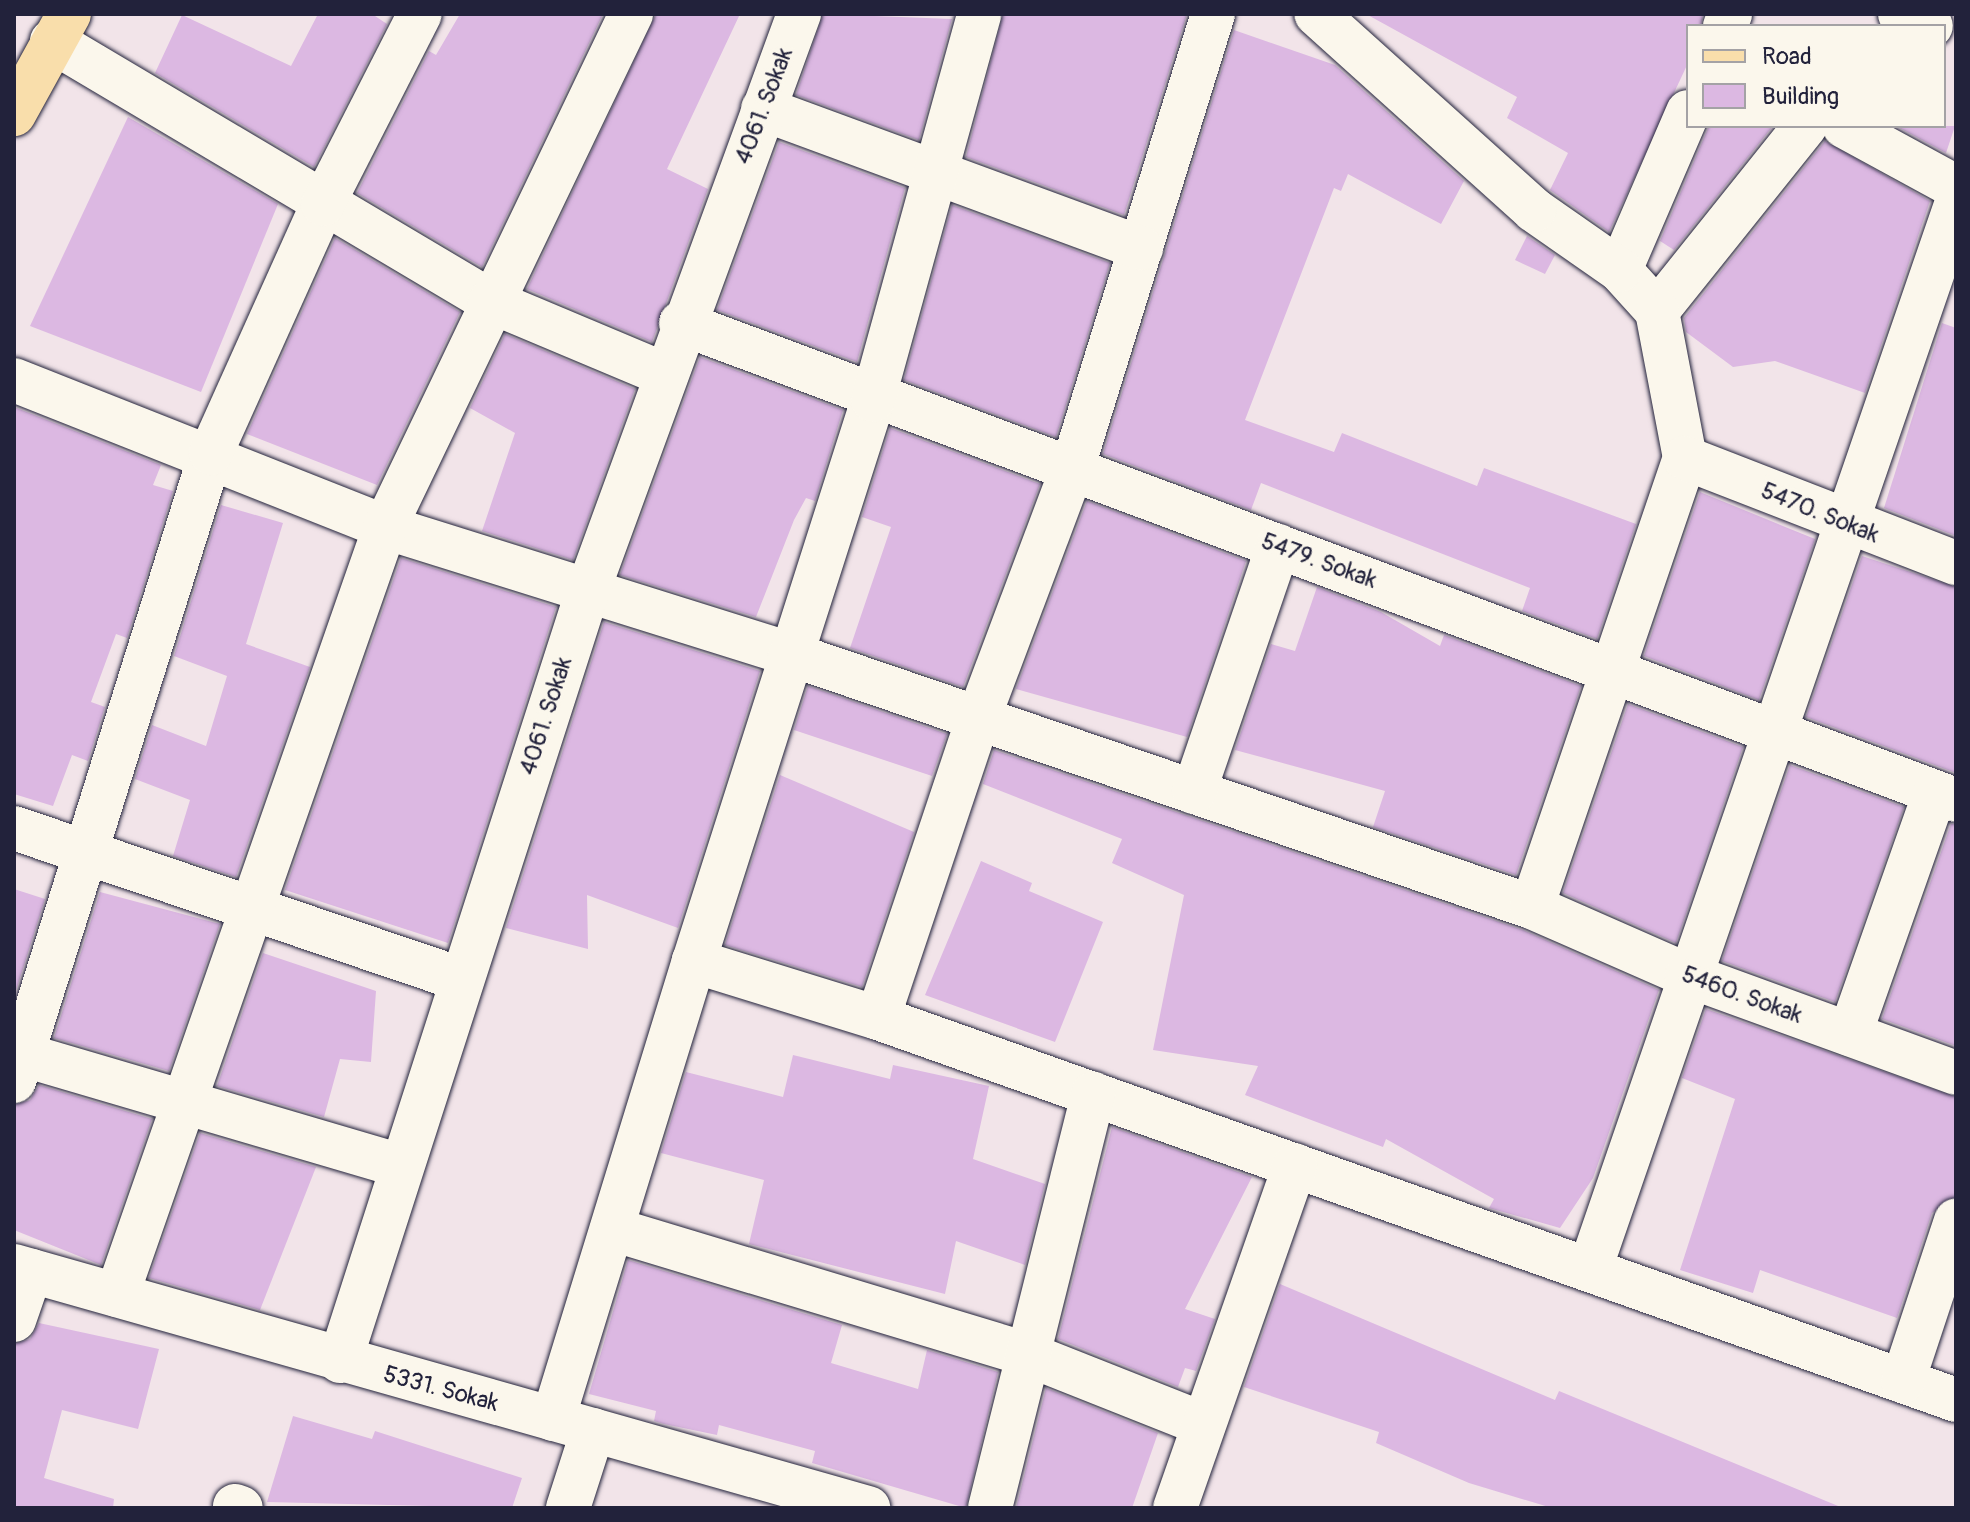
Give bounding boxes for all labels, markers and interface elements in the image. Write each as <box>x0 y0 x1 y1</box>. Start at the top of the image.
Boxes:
legend <box>1686 24 1946 128</box>
text: Road <box>1762 42 1812 71</box>
street label: 4061. Sokak <box>729 44 799 168</box>
text: Building <box>1762 82 1839 111</box>
street label: 5470. Sokak <box>1757 476 1883 550</box>
street label: 5479. Sokak <box>1257 527 1381 595</box>
street label: 4061. Sokak <box>513 653 579 779</box>
street label: 5460. Sokak <box>1678 960 1806 1030</box>
street label: 5331. Sokak <box>380 1360 502 1418</box>

